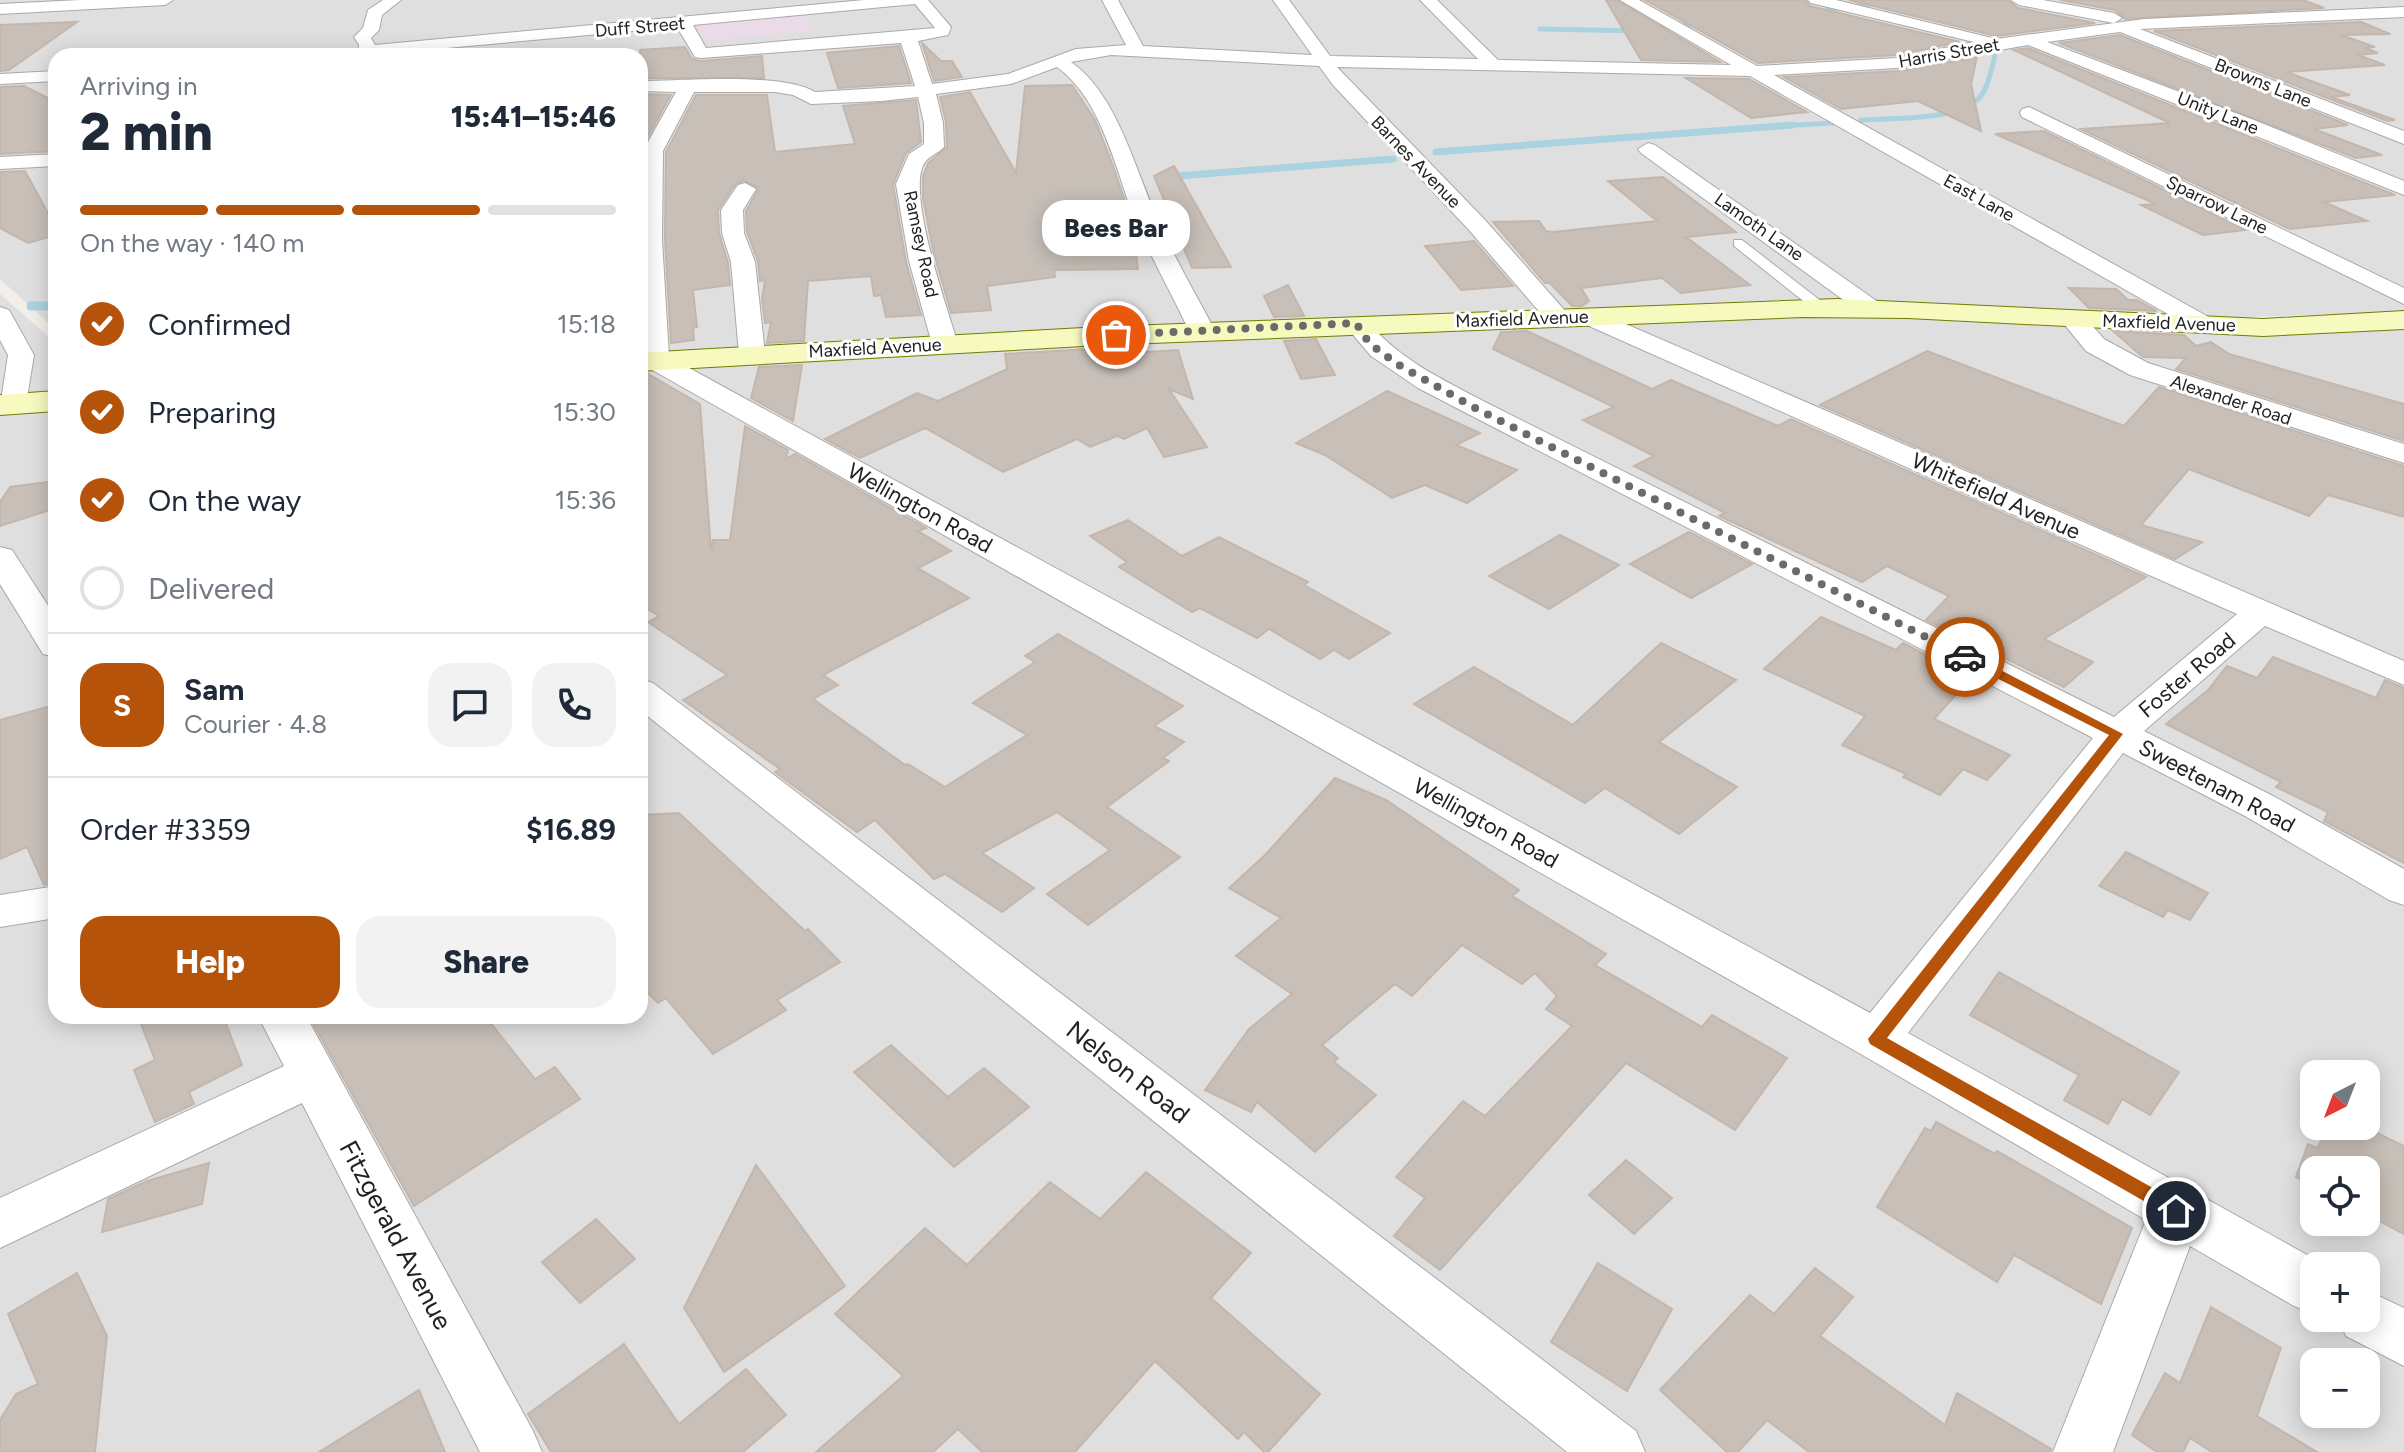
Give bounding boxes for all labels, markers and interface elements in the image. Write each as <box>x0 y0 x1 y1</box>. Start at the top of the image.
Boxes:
street label: Duff Street <box>594 12 686 42</box>
street label: Harris Street <box>1897 33 2001 73</box>
street label: Browns Lane <box>2211 54 2315 112</box>
text: Arriving in <box>80 70 198 102</box>
street label: Unity Lane <box>2174 87 2262 139</box>
text: 15:41–15:46 <box>451 98 616 135</box>
text: 2 min <box>80 101 213 163</box>
street label: Barnes Avenue <box>1366 111 1466 213</box>
street label: East Lane <box>1940 169 2019 227</box>
street label: Sparrow Lane <box>2163 171 2271 239</box>
street label: Ramsey Road <box>899 188 943 300</box>
street label: Lamoth Lane <box>1710 188 1808 266</box>
callout: Bees Bar <box>1042 199 1190 255</box>
text: Bees Bar <box>1064 212 1168 244</box>
text: On the way · 140 m <box>80 227 304 259</box>
pin <box>1082 301 1150 369</box>
icon: check <box>80 302 124 346</box>
text: Confirmed <box>148 306 291 343</box>
street label: Maxfield Avenue <box>1455 306 1589 332</box>
text: 15:18 <box>557 308 616 340</box>
street label: Maxfield Avenue <box>2102 310 2236 336</box>
icon: bag <box>1094 313 1138 357</box>
street label: Maxfield Avenue <box>808 334 942 362</box>
street label: Alexander Road <box>2168 370 2294 430</box>
icon: check <box>80 390 124 434</box>
text: Preparing <box>148 394 276 431</box>
text: 15:30 <box>553 396 616 428</box>
street label: Whitefield Avenue <box>1908 447 2084 545</box>
street label: Wellington Road <box>843 457 997 559</box>
icon: check <box>80 478 124 522</box>
text: On the way <box>148 482 301 519</box>
text: 15:36 <box>555 484 616 516</box>
text: Delivered <box>148 570 274 607</box>
courier <box>1925 617 2005 697</box>
street label: Foster Road <box>2133 627 2241 723</box>
icon: car <box>1943 635 1987 679</box>
button: chat <box>428 663 512 747</box>
button: phone <box>532 663 616 747</box>
text: Sam <box>184 671 244 708</box>
text: S <box>113 687 131 724</box>
text: Courier · 4.8 <box>184 708 327 740</box>
street label: Sweetenam Road <box>2134 733 2300 839</box>
street label: Wellington Road <box>1409 772 1563 874</box>
text: Order #3359 <box>80 811 251 848</box>
text: $16.89 <box>526 811 616 848</box>
button: Help <box>80 916 340 1008</box>
button: Share <box>356 916 616 1008</box>
street label: Nelson Road <box>1060 1014 1196 1130</box>
north arrow <box>2300 1060 2380 1140</box>
map controls <box>2300 1060 2380 1428</box>
street label: Fitzgerald Avenue <box>333 1135 459 1335</box>
button: locate <box>2300 1156 2380 1236</box>
pin <box>2142 1177 2210 1245</box>
icon: home <box>2154 1189 2198 1233</box>
button: + <box>2300 1252 2380 1332</box>
button: − <box>2300 1348 2380 1428</box>

